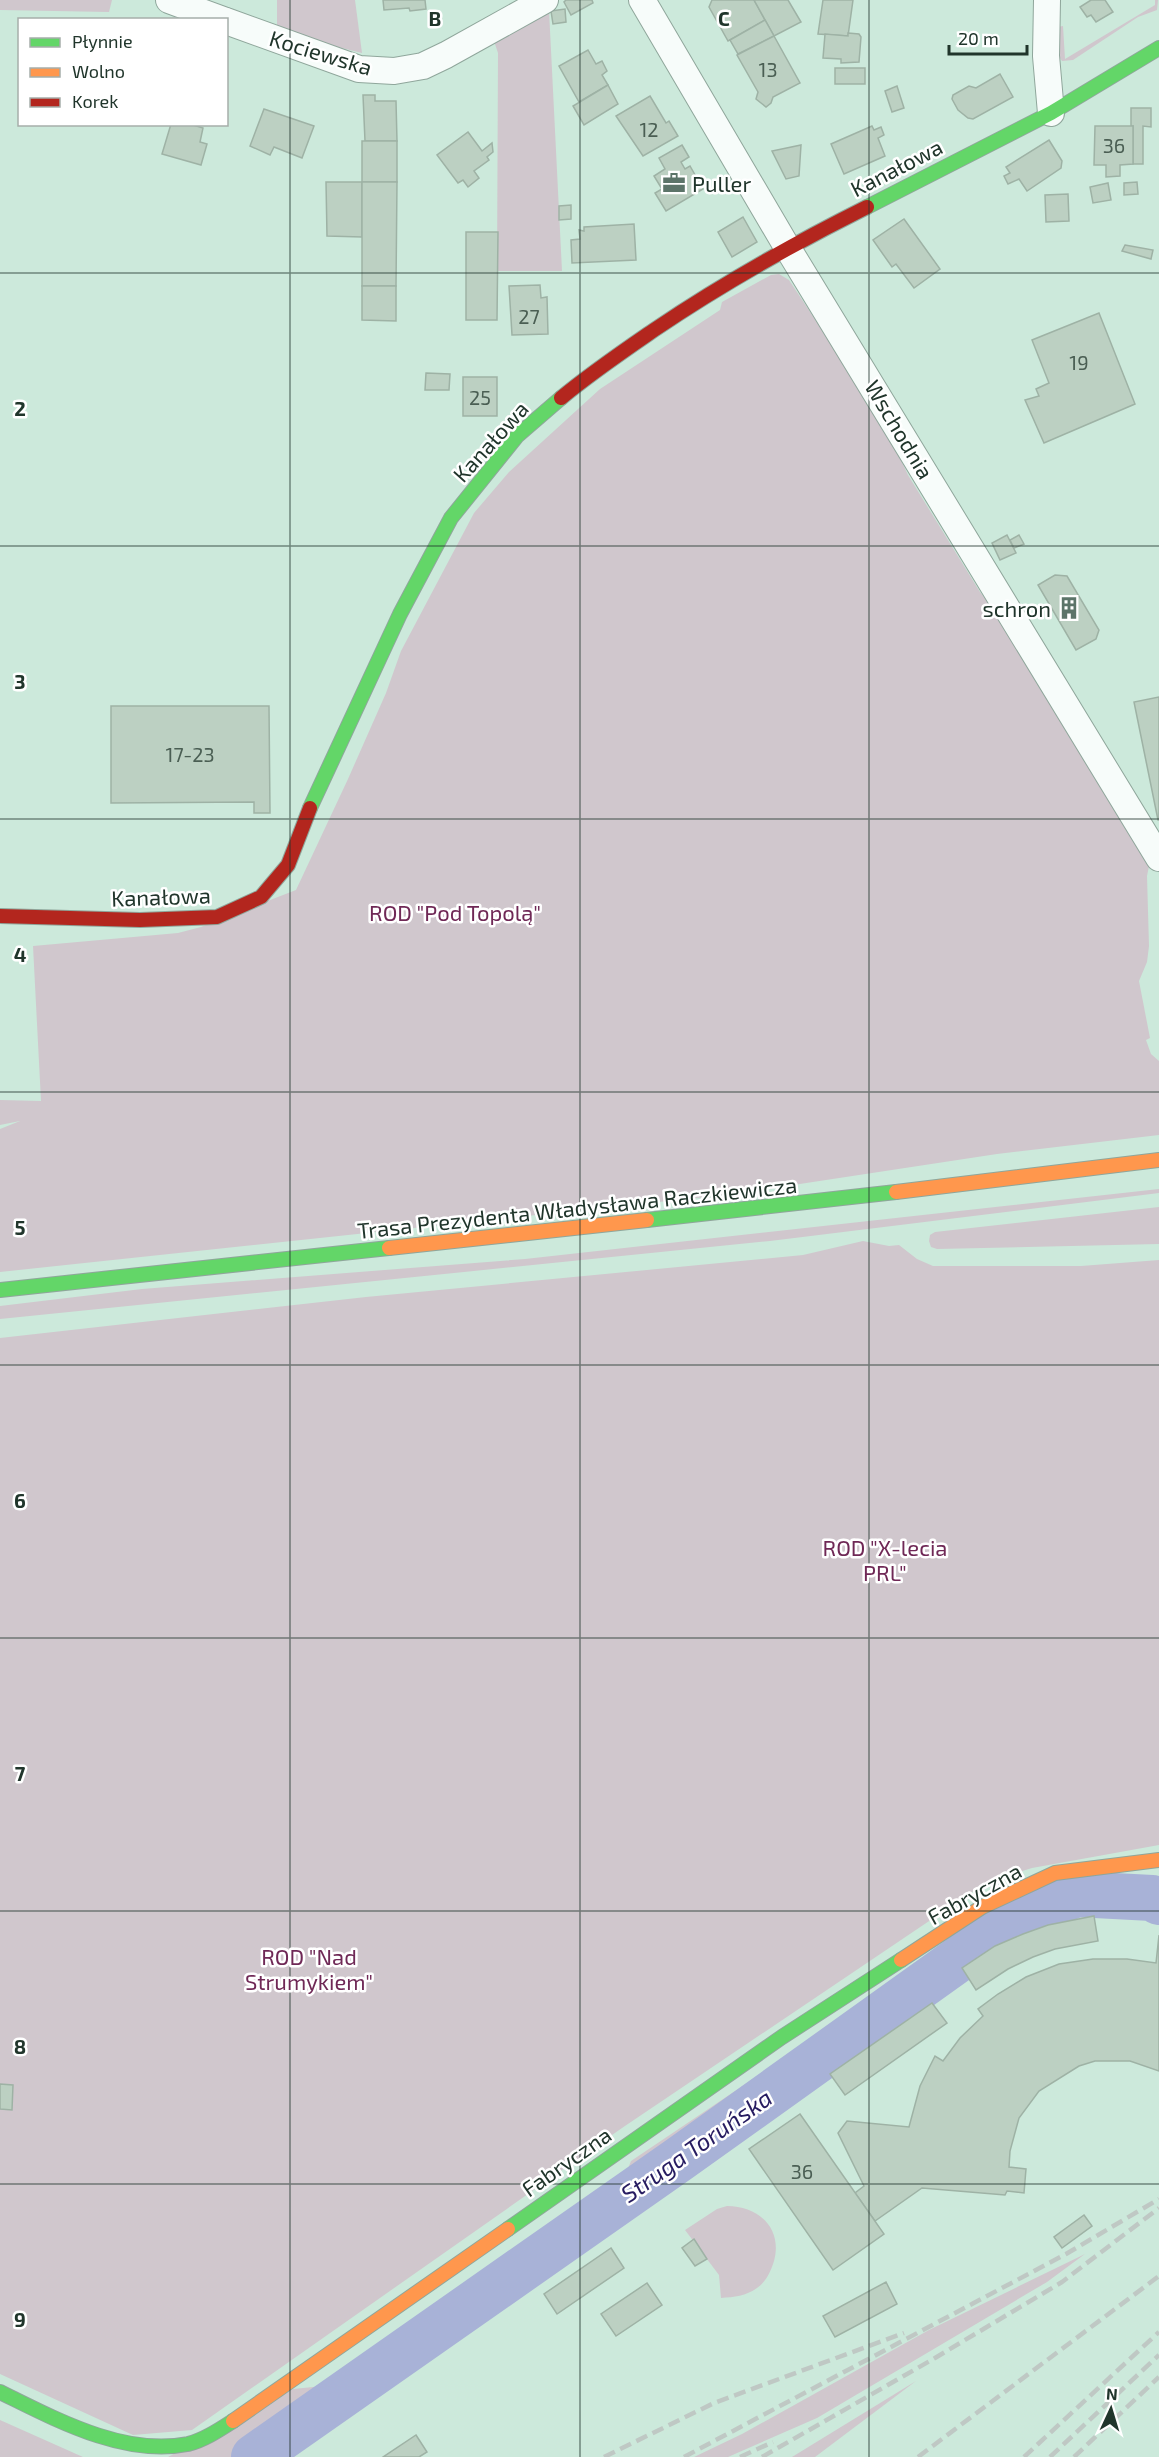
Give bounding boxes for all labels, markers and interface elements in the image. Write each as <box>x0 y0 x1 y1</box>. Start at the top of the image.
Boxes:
text: B <box>429 6 441 30</box>
text: C <box>718 6 730 30</box>
legend <box>18 18 228 126</box>
scale bar <box>949 18 1027 56</box>
street label: Kociewska <box>267 24 375 80</box>
text: 20 m <box>958 27 999 49</box>
text: Płynnie <box>72 30 133 52</box>
house number: 13 <box>758 57 778 81</box>
text: Wolno <box>72 60 125 82</box>
text: Korek <box>72 90 118 112</box>
house number: 12 <box>639 117 659 141</box>
street label: Kanałowa <box>846 133 946 201</box>
house number: 36 <box>1103 133 1125 157</box>
office icon: Puller <box>661 170 687 196</box>
place label: Puller <box>692 170 751 196</box>
house number: 27 <box>518 304 540 328</box>
house number: 19 <box>1069 350 1089 374</box>
street label: Wschodnia <box>860 375 940 483</box>
house number: 25 <box>469 385 491 409</box>
street label: Kanałowa <box>447 395 533 487</box>
text: 2 <box>14 396 26 420</box>
place label: schron <box>982 595 1051 621</box>
building icon: schron <box>1056 595 1082 621</box>
text: 3 <box>14 669 26 693</box>
house number: 17-23 <box>165 742 215 766</box>
street label: Kanałowa <box>111 881 211 911</box>
park label: ROD "Pod Topolą" <box>369 899 541 925</box>
text: 4 <box>14 942 27 966</box>
street label: Trasa Prezydenta Władysława Raczkiewicza <box>356 1171 798 1243</box>
text: 5 <box>14 1215 26 1239</box>
text: 6 <box>14 1488 26 1512</box>
park label: ROD "X-lecia PRL" <box>823 1534 947 1585</box>
text: 7 <box>15 1761 26 1785</box>
street label: Fabryczna <box>923 1857 1025 1929</box>
park label: ROD "Nad Strumykiem" <box>245 1943 373 1994</box>
text: 8 <box>14 2034 26 2058</box>
water label: Struga Toruńska <box>615 2082 777 2208</box>
street label: Fabryczna <box>516 2121 616 2201</box>
house number: 36 <box>791 2159 813 2183</box>
text: 9 <box>14 2307 26 2331</box>
north arrow <box>1081 2379 1141 2439</box>
text: N <box>1106 2384 1119 2403</box>

